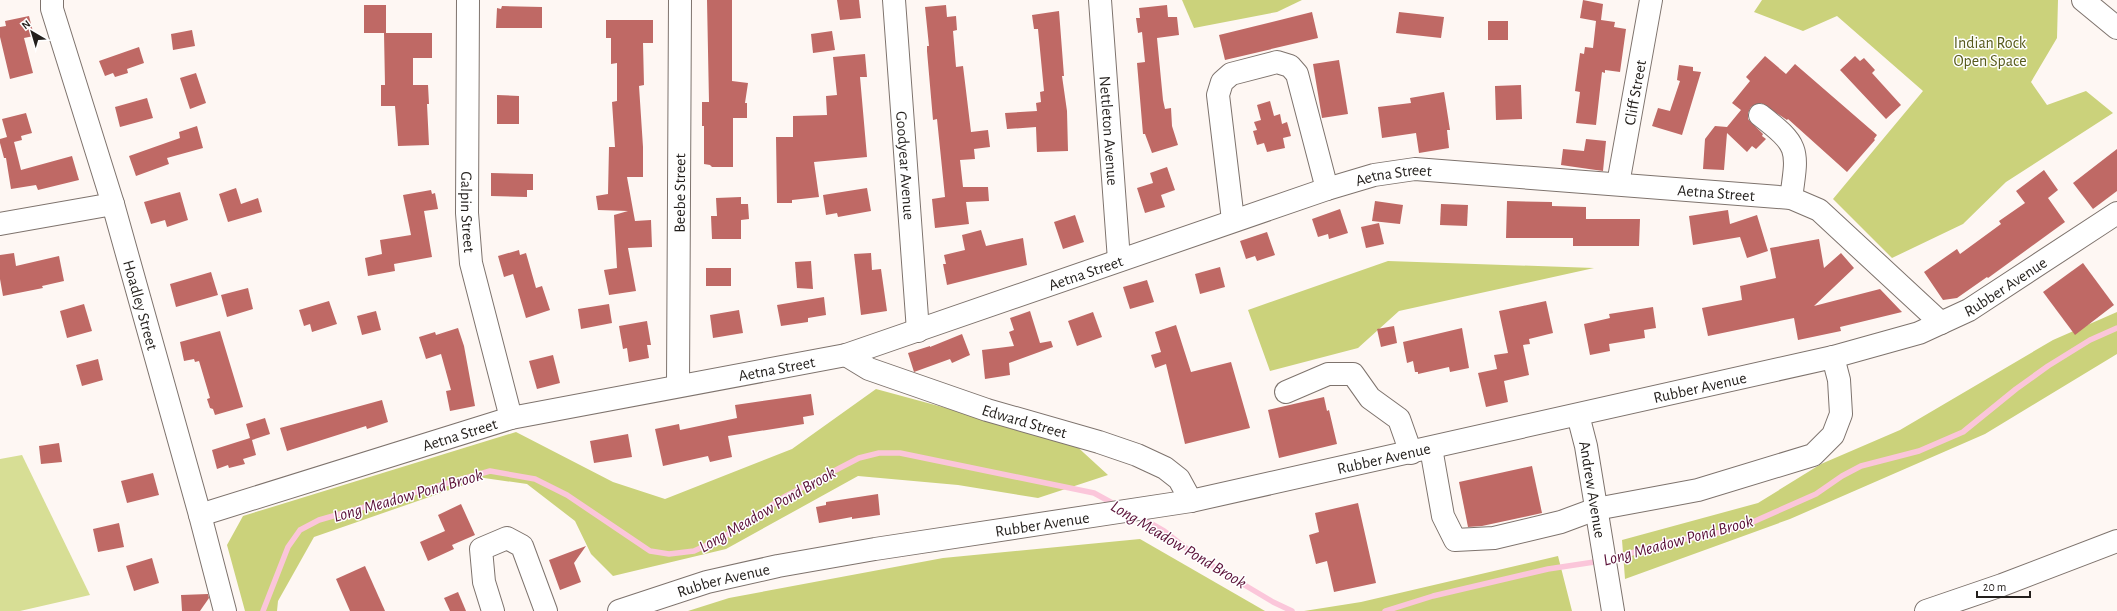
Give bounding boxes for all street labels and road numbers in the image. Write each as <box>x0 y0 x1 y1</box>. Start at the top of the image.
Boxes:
street label: Cliff Street <box>1622 59 1649 127</box>
street label: Nettleton Avenue <box>1097 75 1121 186</box>
street label: Goodyear Avenue <box>893 111 917 221</box>
street label: Beebe Street <box>672 153 688 233</box>
street label: Aetna Street <box>1354 162 1432 189</box>
street label: Galpin Street <box>458 171 477 253</box>
street label: Aetna Street <box>1677 182 1755 204</box>
street label: Aetna Street <box>1047 253 1125 293</box>
street label: Rubber Avenue <box>1962 254 2050 320</box>
street label: Hoadley Street <box>120 258 160 352</box>
street label: Aetna Street <box>737 354 816 384</box>
street label: Rubber Avenue <box>1652 370 1748 406</box>
street label: Edward Street <box>980 402 1068 441</box>
street label: Aetna Street <box>421 416 499 454</box>
street label: Andrew Avenue <box>1576 439 1608 539</box>
street label: Rubber Avenue <box>1336 441 1432 477</box>
street label: Rubber Avenue <box>994 510 1091 540</box>
street label: Rubber Avenue <box>675 561 771 600</box>

